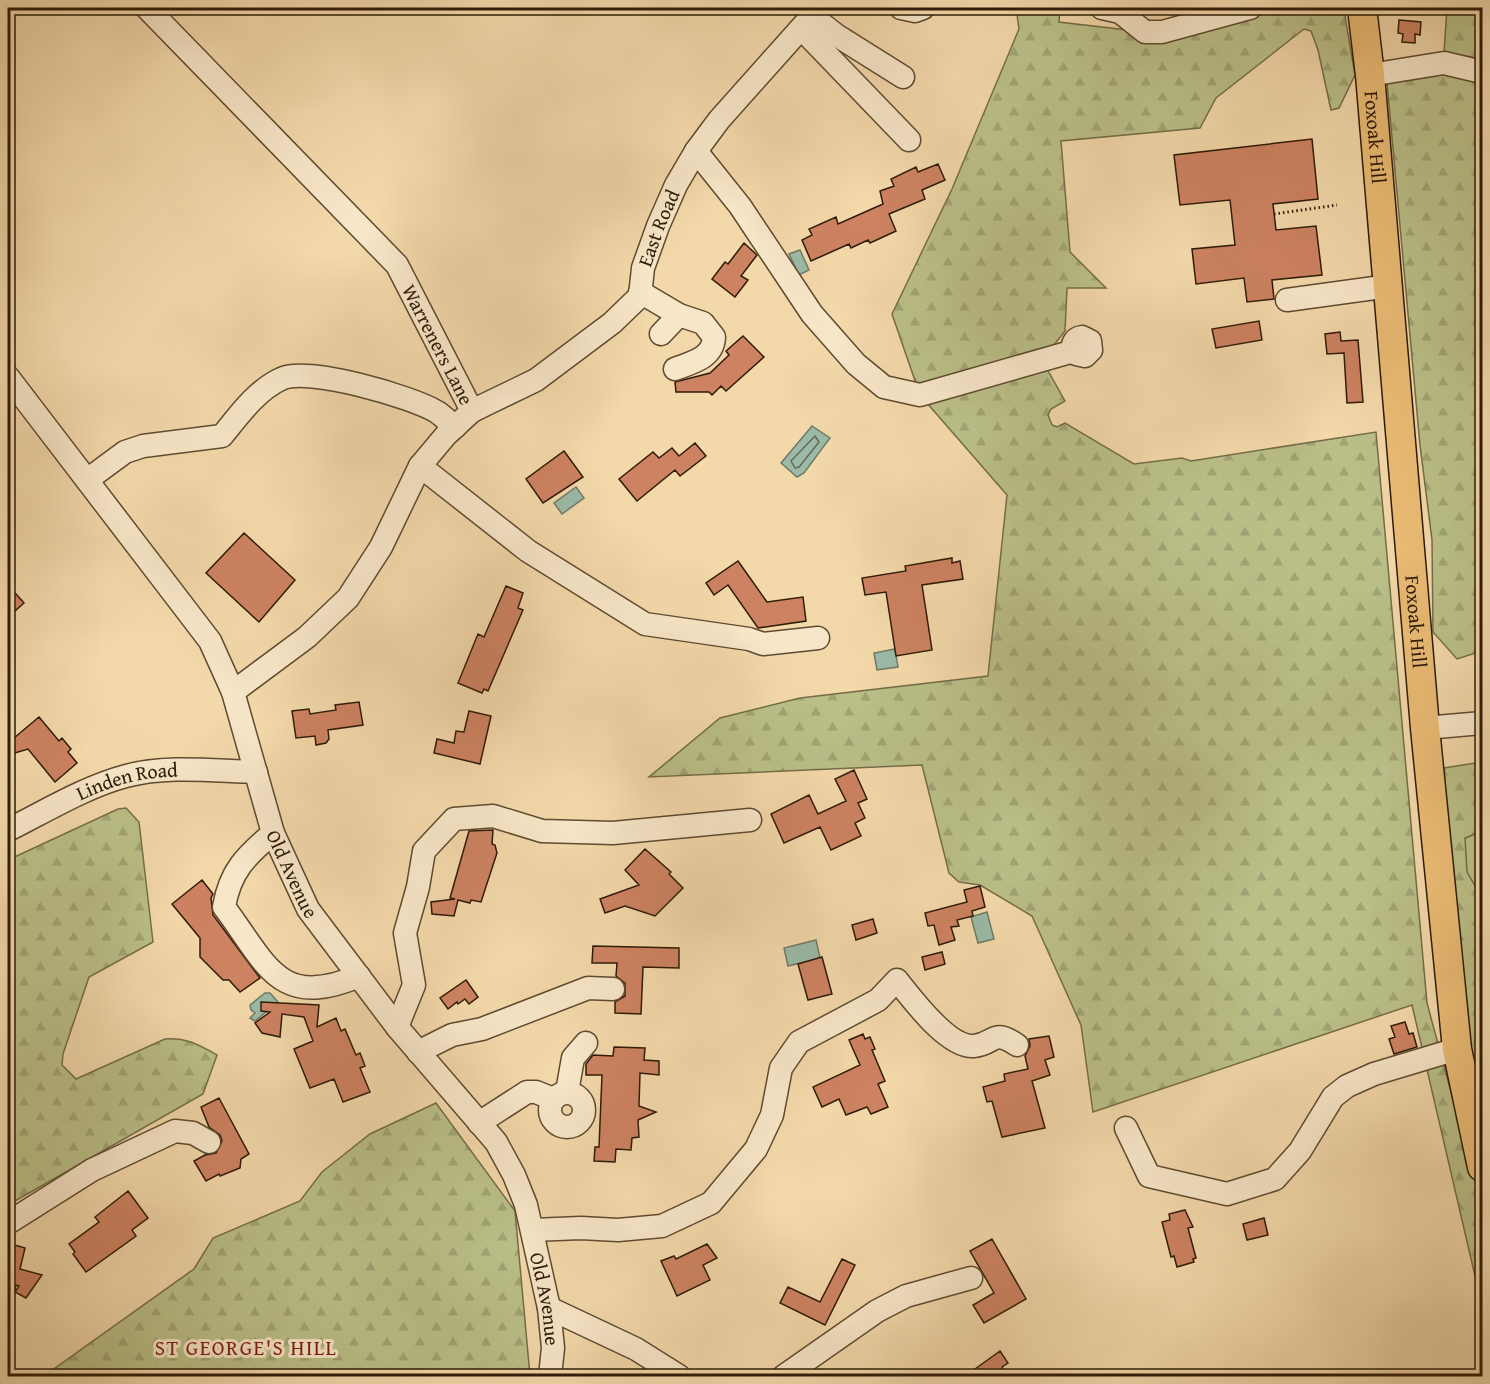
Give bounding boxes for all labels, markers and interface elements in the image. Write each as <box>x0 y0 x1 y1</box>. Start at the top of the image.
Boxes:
street label: Foxoak Hill <box>1357 90 1394 185</box>
street label: East Road <box>630 184 686 270</box>
street label: Warreners Lane <box>395 279 481 410</box>
street label: Foxoak Hill <box>1398 574 1435 669</box>
street label: Linden Road <box>71 755 178 807</box>
street label: Old Avenue <box>259 825 325 924</box>
street label: Old Avenue <box>523 1249 568 1347</box>
district label: ST GEORGE'S HILL <box>155 1332 337 1363</box>

